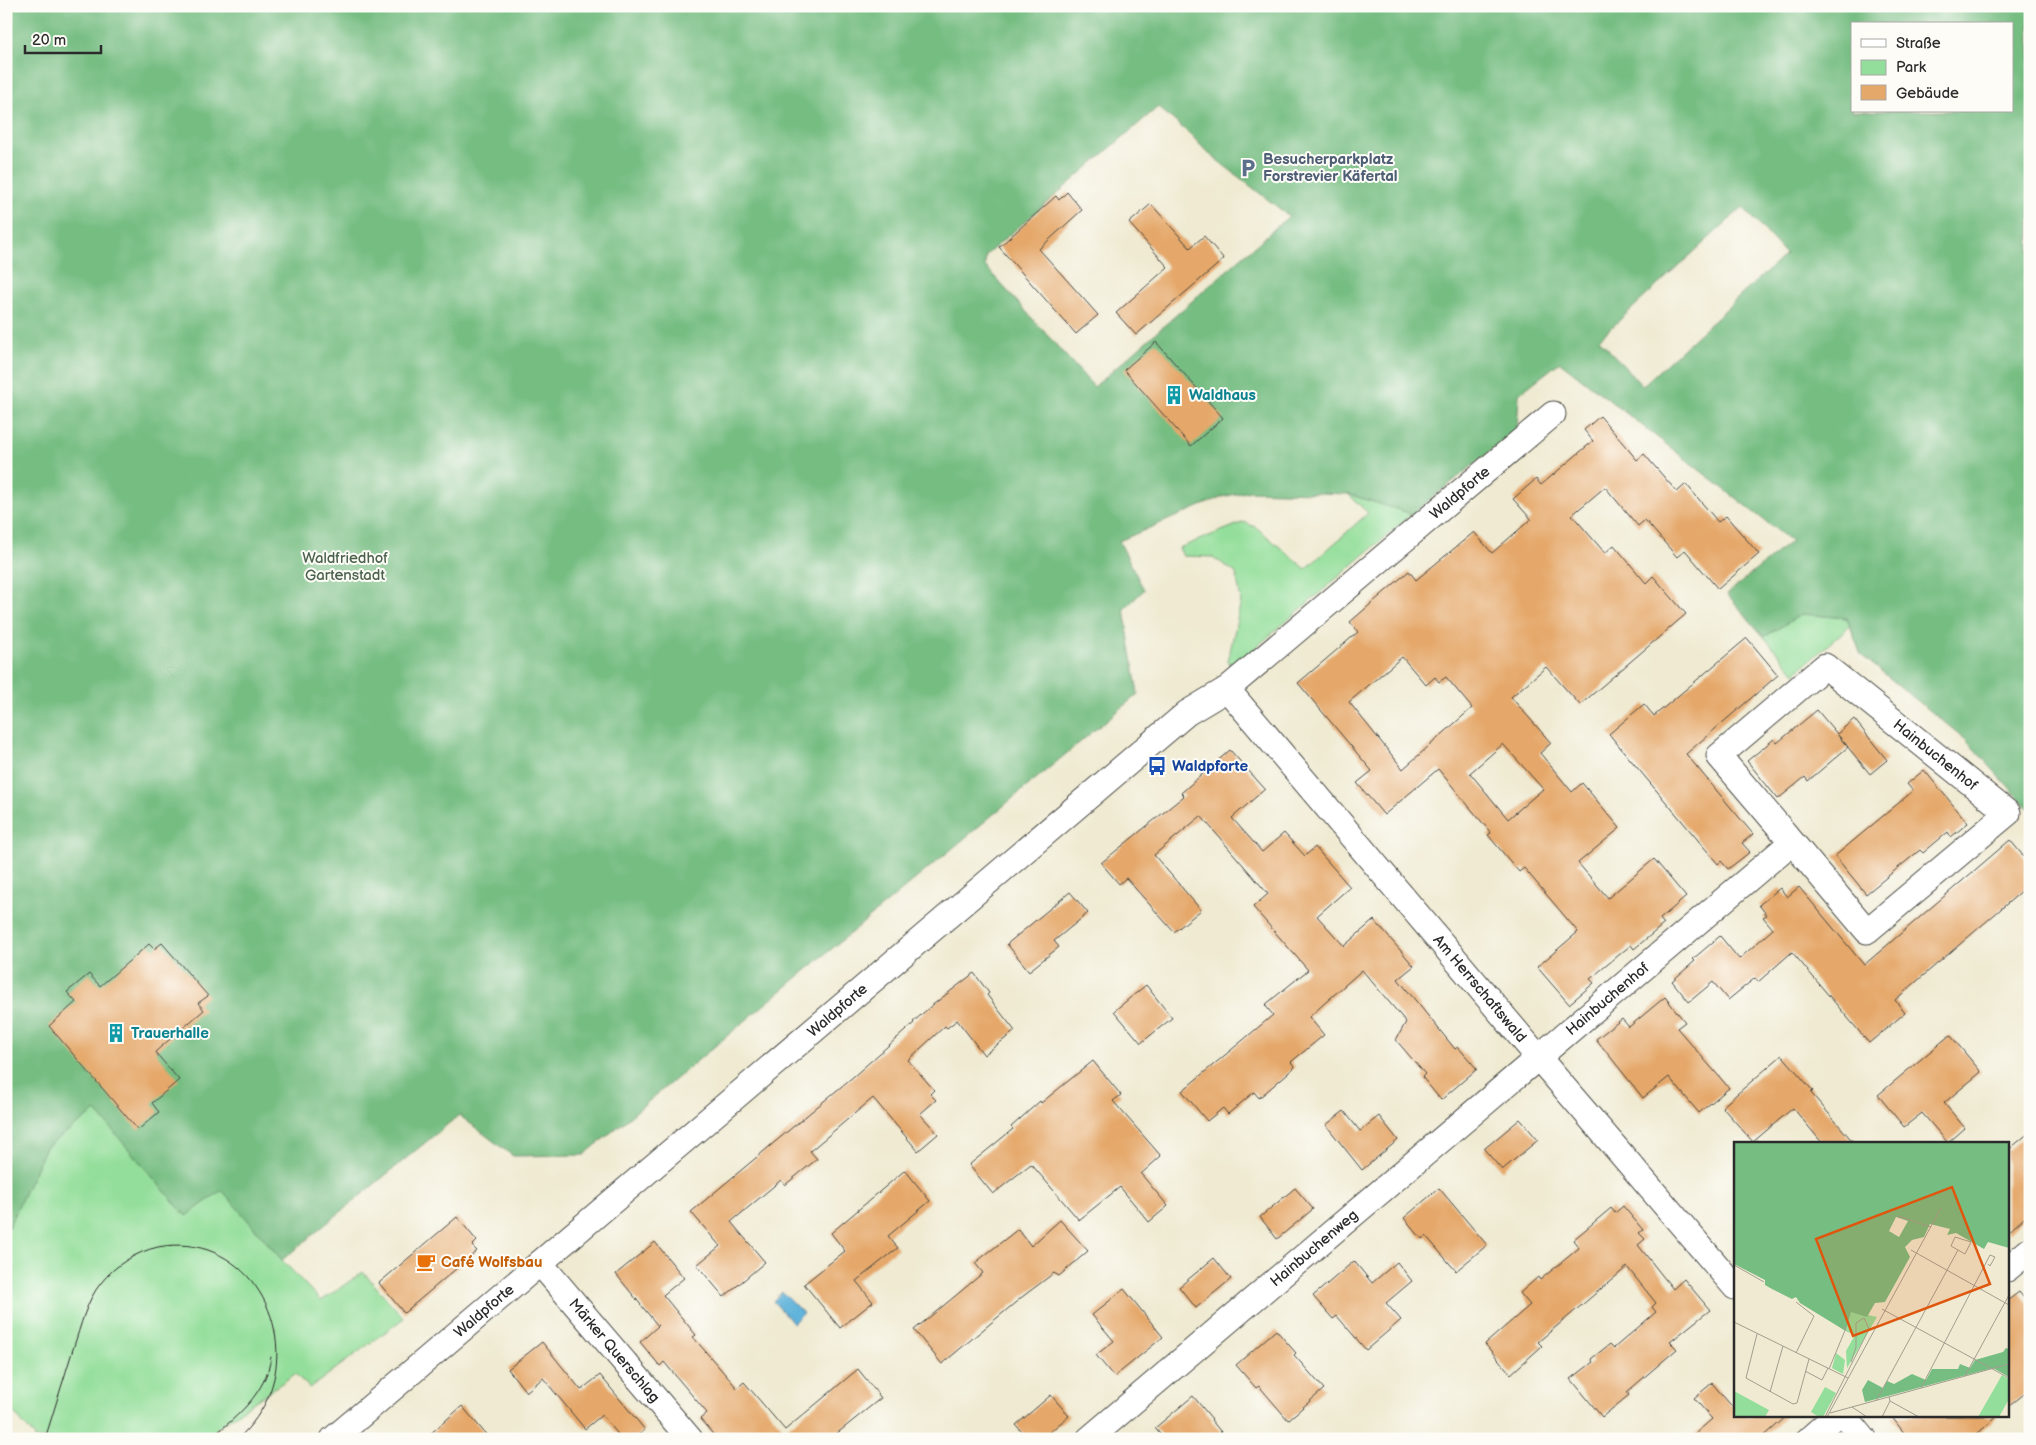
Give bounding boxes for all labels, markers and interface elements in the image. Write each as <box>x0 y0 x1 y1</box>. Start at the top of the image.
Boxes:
scale bar <box>25 22 101 54</box>
legend <box>1851 22 2014 112</box>
text: 20 m <box>32 31 66 50</box>
text: Straße <box>1896 34 1941 53</box>
text: Park <box>1896 58 1927 77</box>
text: Gebäude <box>1896 84 1959 103</box>
place label: Besucherparkplatz Forstrevier Käfertal <box>1263 150 1398 186</box>
parking icon: Besucherparkplatz Forstrevier Käfertal <box>1237 157 1259 179</box>
building icon: Waldhaus <box>1163 384 1185 406</box>
place label: Waldhaus <box>1189 386 1256 405</box>
street label: Waldpforte <box>1426 462 1494 524</box>
park label: Waldfriedhof Gartenstadt <box>302 549 388 585</box>
street label: Hainbuchenhof <box>1889 715 1982 795</box>
bus stop icon: Waldpforte <box>1146 755 1168 777</box>
place label: Waldpforte <box>1172 757 1248 776</box>
street label: Am Herrschaftswald <box>1429 931 1531 1046</box>
street label: Hainbuchenhof <box>1562 958 1653 1040</box>
street label: Waldpforte <box>803 979 871 1041</box>
building icon: Trauerhalle <box>105 1022 127 1044</box>
place label: Trauerhalle <box>131 1024 209 1043</box>
inset map <box>1734 1142 2008 1418</box>
street label: Hainbuchenweg <box>1266 1205 1362 1291</box>
cafe icon: Café Wolfsbau <box>415 1251 437 1273</box>
place label: Café Wolfsbau <box>441 1253 542 1272</box>
street label: Waldpforte <box>450 1280 518 1342</box>
street label: Märker Querschlag <box>565 1295 664 1406</box>

